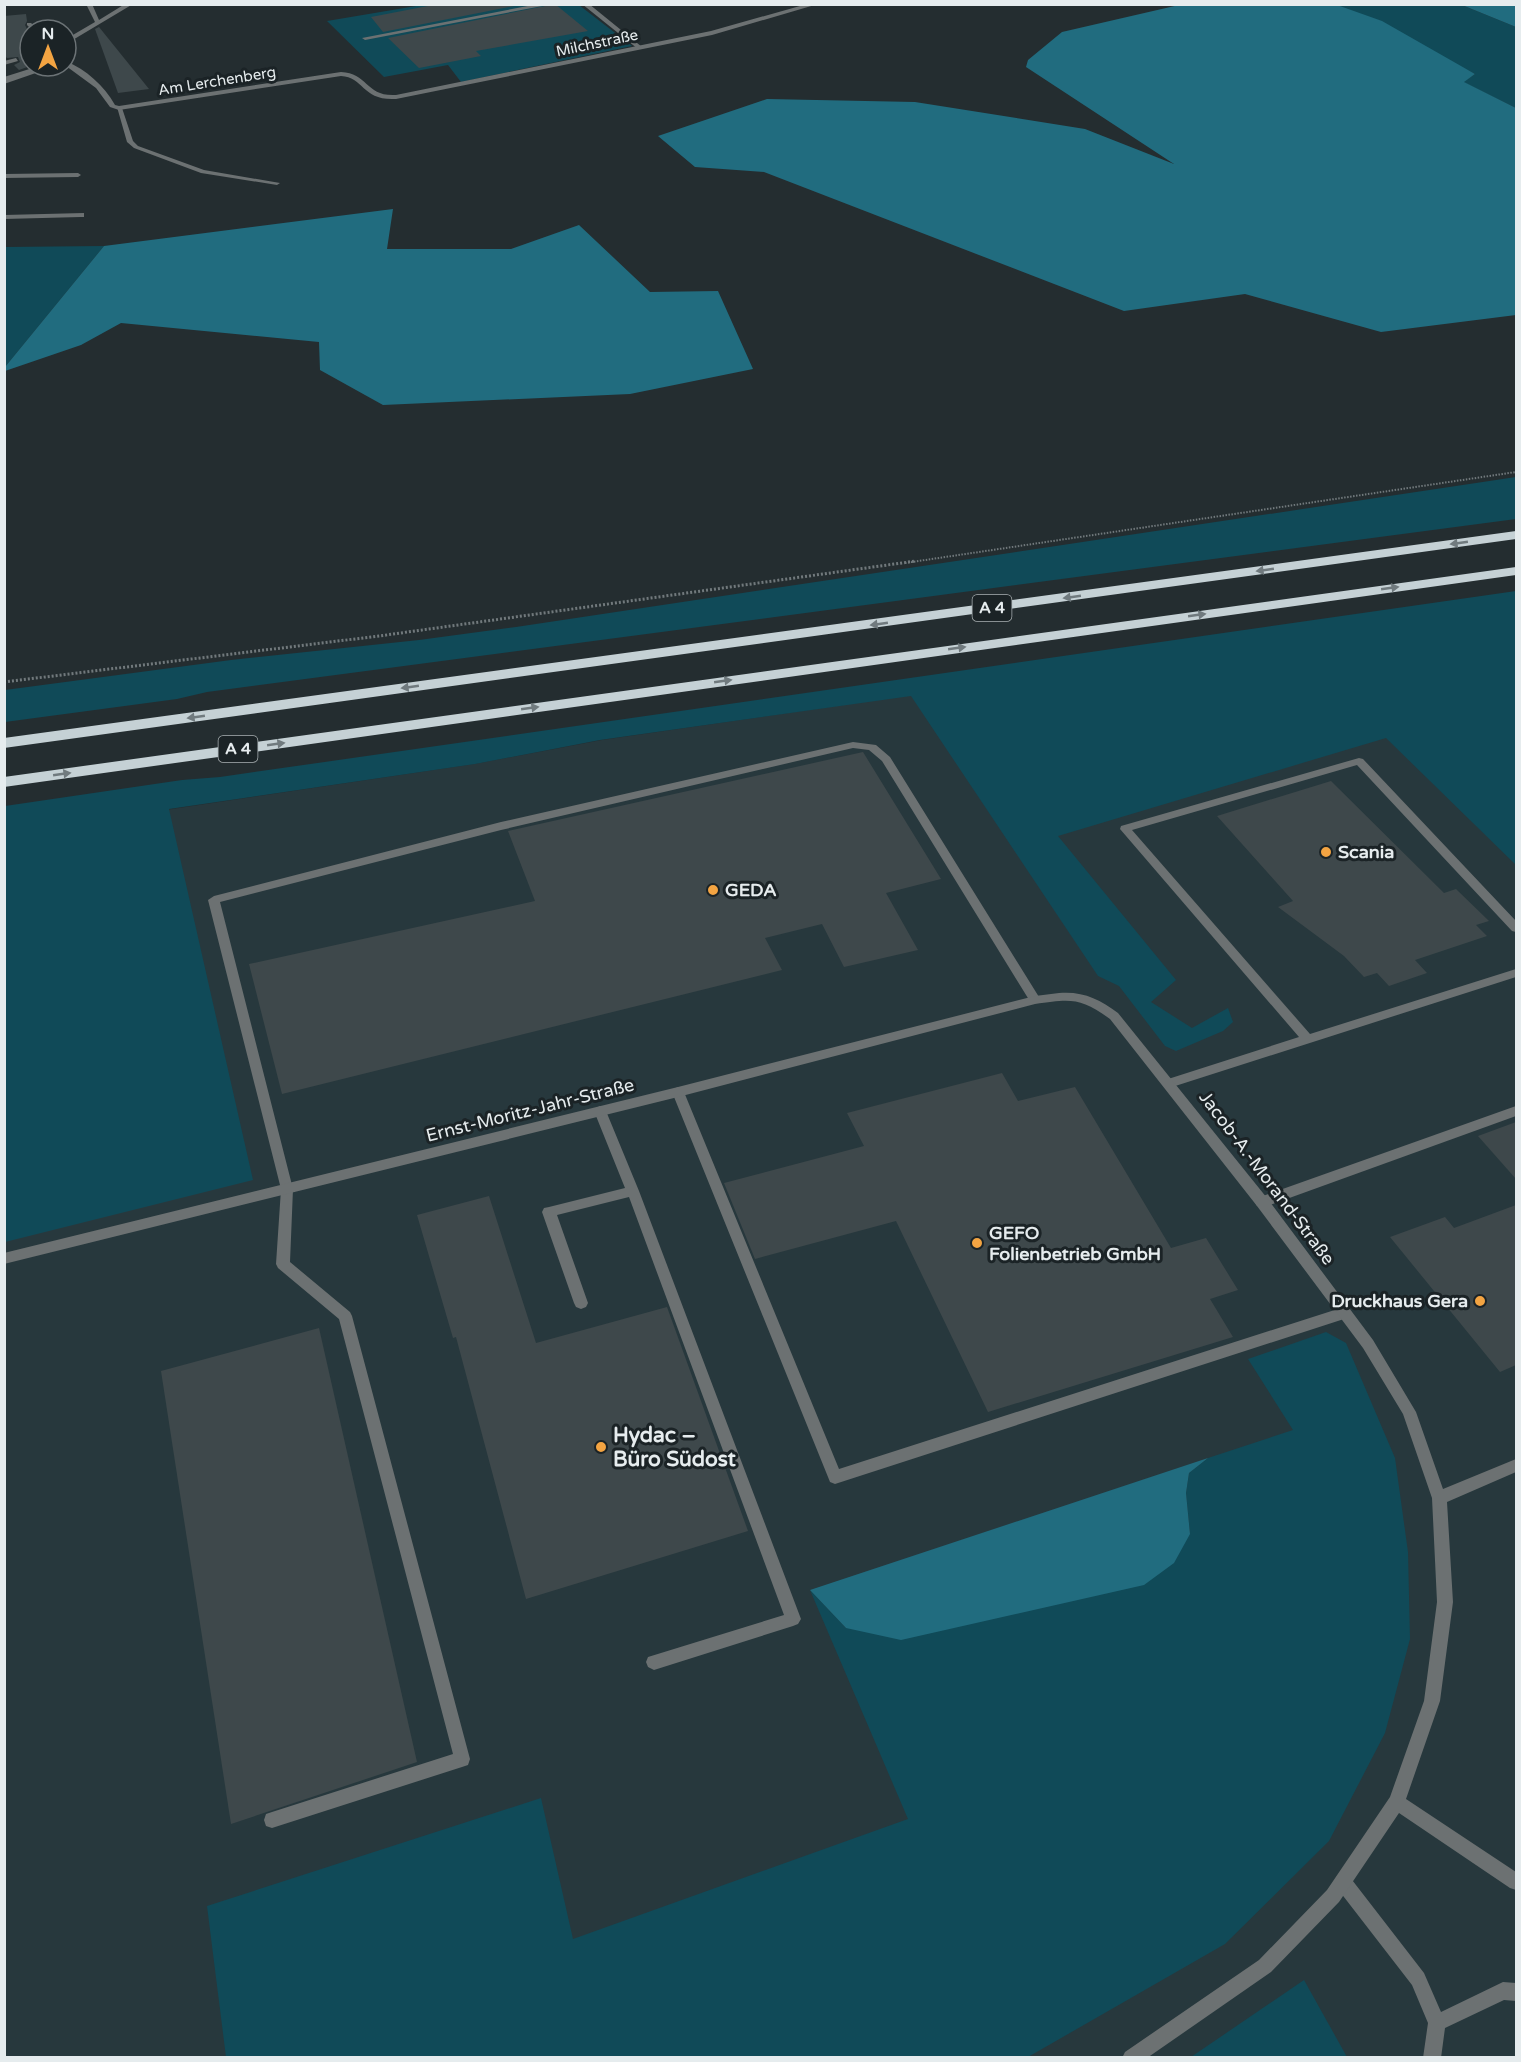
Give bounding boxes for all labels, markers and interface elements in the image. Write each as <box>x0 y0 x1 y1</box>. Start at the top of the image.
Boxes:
north arrow <box>18 18 78 78</box>
text: N <box>42 24 54 44</box>
street label: Milchstraße <box>554 26 640 60</box>
street label: Am Lerchenberg <box>157 63 277 99</box>
one-way arrow <box>1449 539 1468 548</box>
one-way arrow <box>1256 566 1275 575</box>
one-way arrow <box>1380 584 1399 593</box>
one-way arrow <box>1063 593 1082 602</box>
road number: A 4 <box>972 595 1012 621</box>
one-way arrow <box>1187 611 1206 620</box>
one-way arrow <box>870 619 889 628</box>
one-way arrow <box>948 643 967 653</box>
one-way arrow <box>713 676 732 685</box>
one-way arrow <box>400 683 419 692</box>
one-way arrow <box>520 704 539 713</box>
one-way arrow <box>186 712 205 721</box>
road number: A 4 <box>218 736 258 762</box>
one-way arrow <box>267 740 286 749</box>
one-way arrow <box>53 770 72 779</box>
place label: Scania <box>1338 841 1394 863</box>
marker: Scania <box>1319 845 1333 859</box>
place label: GEDA <box>725 879 777 901</box>
marker: GEDA <box>706 883 720 897</box>
street label: Ernst-Moritz-Jahr-Straße <box>424 1073 636 1147</box>
street label: Jacob-A.-Morand-Straße <box>1194 1087 1340 1269</box>
place label: GEFO Folienbetrieb GmbH <box>989 1222 1161 1265</box>
marker: GEFO Folienbetrieb GmbH <box>970 1236 984 1250</box>
place label: Druckhaus Gera <box>1331 1290 1468 1312</box>
marker: Druckhaus Gera <box>1473 1294 1487 1308</box>
place label: Hydac – Büro Südost <box>613 1423 736 1472</box>
marker: Hydac – Büro Südost <box>594 1440 608 1454</box>

